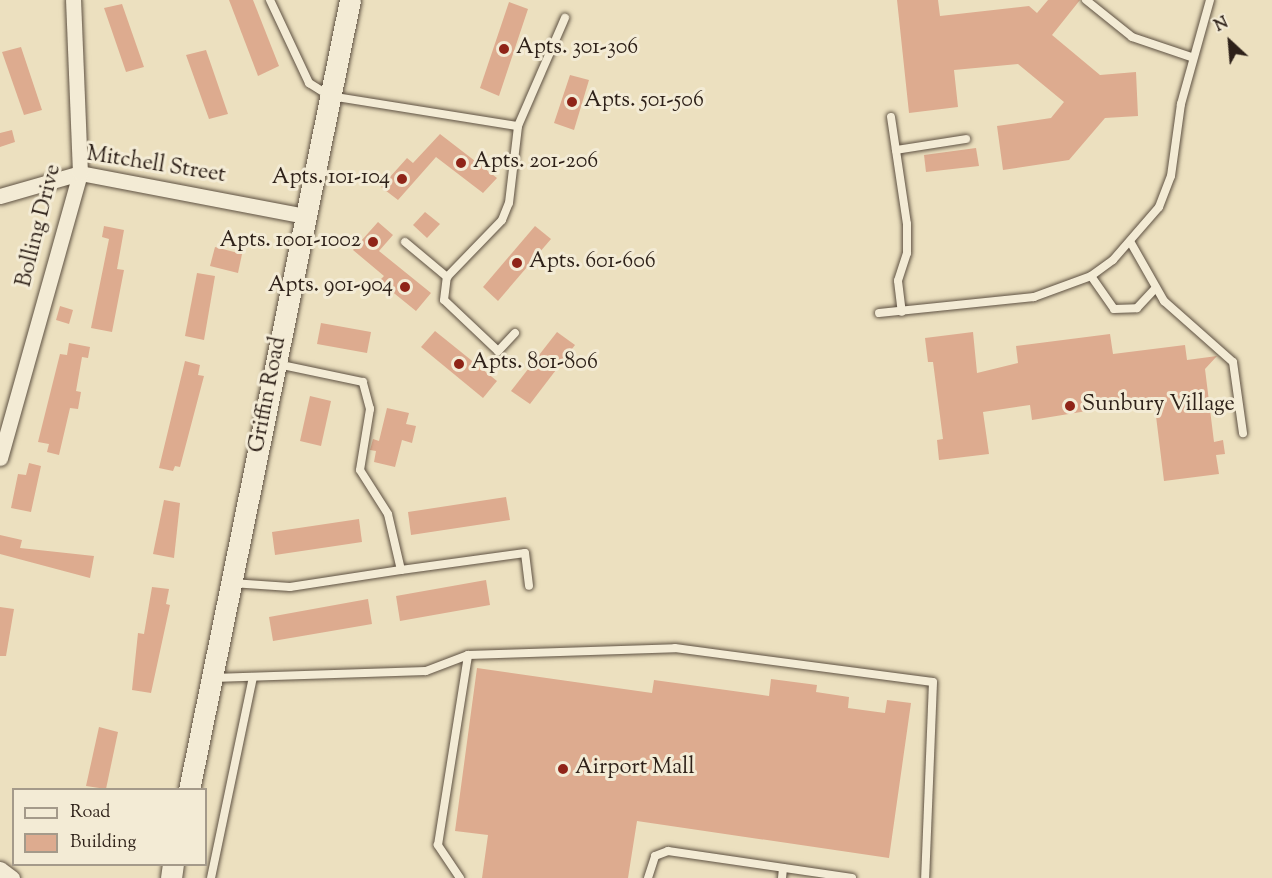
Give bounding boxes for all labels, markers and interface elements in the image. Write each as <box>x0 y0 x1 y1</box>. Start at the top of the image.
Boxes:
north arrow <box>1200 12 1260 72</box>
text: N <box>1211 12 1233 39</box>
place label: Apts. 301-306 <box>516 36 638 62</box>
marker: Apts. 301-306 <box>497 42 511 56</box>
place label: Apts. 501-506 <box>584 89 704 115</box>
marker: Apts. 501-506 <box>565 95 579 109</box>
street label: Mitchell Street <box>85 142 227 190</box>
place label: Apts. 201-206 <box>473 150 598 176</box>
marker: Apts. 201-206 <box>454 156 468 170</box>
street label: Bolling Drive <box>12 162 68 290</box>
place label: Apts. 101-104 <box>272 166 390 192</box>
marker: Apts. 101-104 <box>395 172 409 186</box>
place label: Apts. 1001-1002 <box>219 229 361 255</box>
marker: Apts. 1001-1002 <box>366 235 380 249</box>
place label: Apts. 601-606 <box>529 250 656 276</box>
marker: Apts. 601-606 <box>510 256 524 270</box>
place label: Apts. 901-904 <box>268 274 393 300</box>
marker: Apts. 901-904 <box>398 280 412 294</box>
street label: Griffin Road <box>245 335 293 455</box>
place label: Apts. 801-806 <box>471 351 598 377</box>
marker: Apts. 801-806 <box>452 357 466 371</box>
place label: Sunbury Village <box>1082 393 1235 419</box>
marker: Sunbury Village <box>1063 399 1077 413</box>
place label: Airport Mall <box>575 756 695 782</box>
marker: Airport Mall <box>556 762 570 776</box>
legend <box>12 788 207 866</box>
text: Road <box>70 800 110 826</box>
text: Building <box>70 830 136 856</box>

